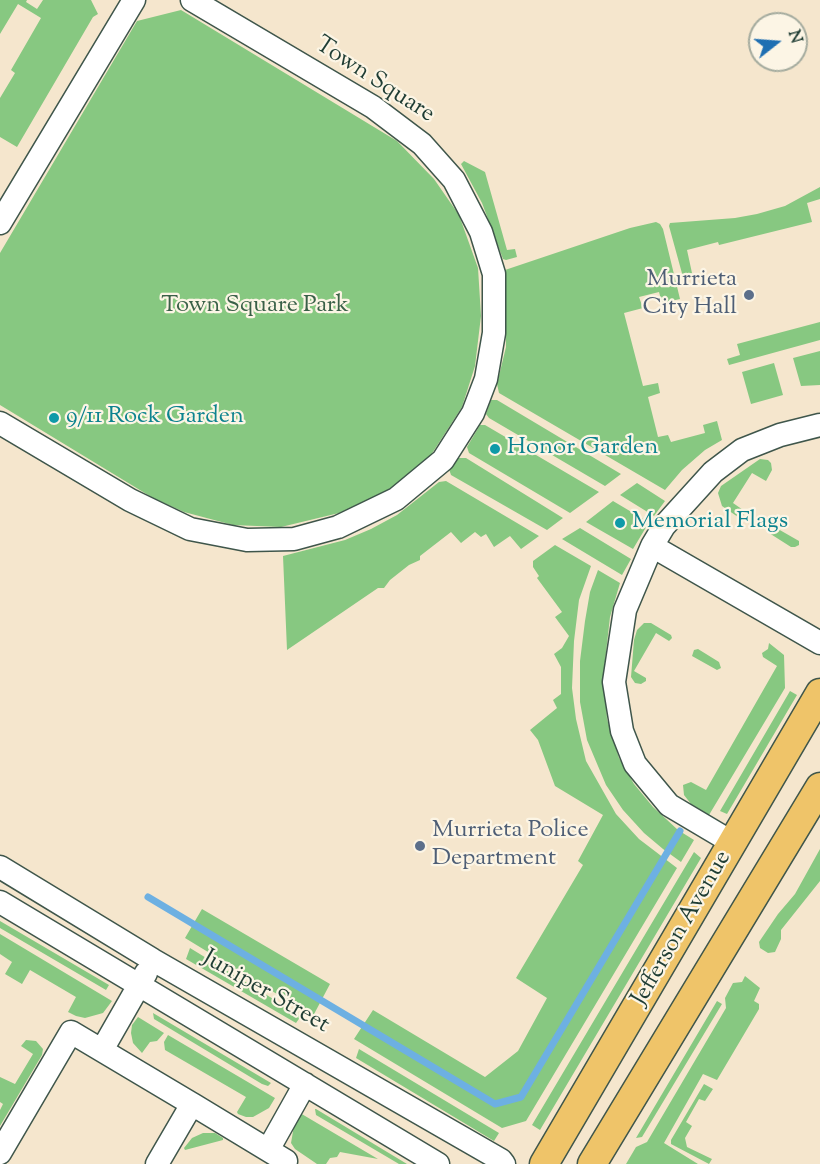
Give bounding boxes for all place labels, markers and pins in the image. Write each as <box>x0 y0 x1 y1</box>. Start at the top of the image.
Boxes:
place label: Murrieta City Hall <box>643 267 737 323</box>
marker: Murrieta City Hall <box>742 288 756 302</box>
place label: 9/11 Rock Garden <box>66 404 244 432</box>
marker: 9/11 Rock Garden <box>47 411 61 425</box>
place label: Honor Garden <box>507 435 658 463</box>
marker: Honor Garden <box>488 442 502 456</box>
place label: Memorial Flags <box>632 509 788 537</box>
marker: Memorial Flags <box>613 516 627 530</box>
place label: Murrieta Police Department <box>432 818 589 874</box>
marker: Murrieta Police Department <box>413 839 427 853</box>

